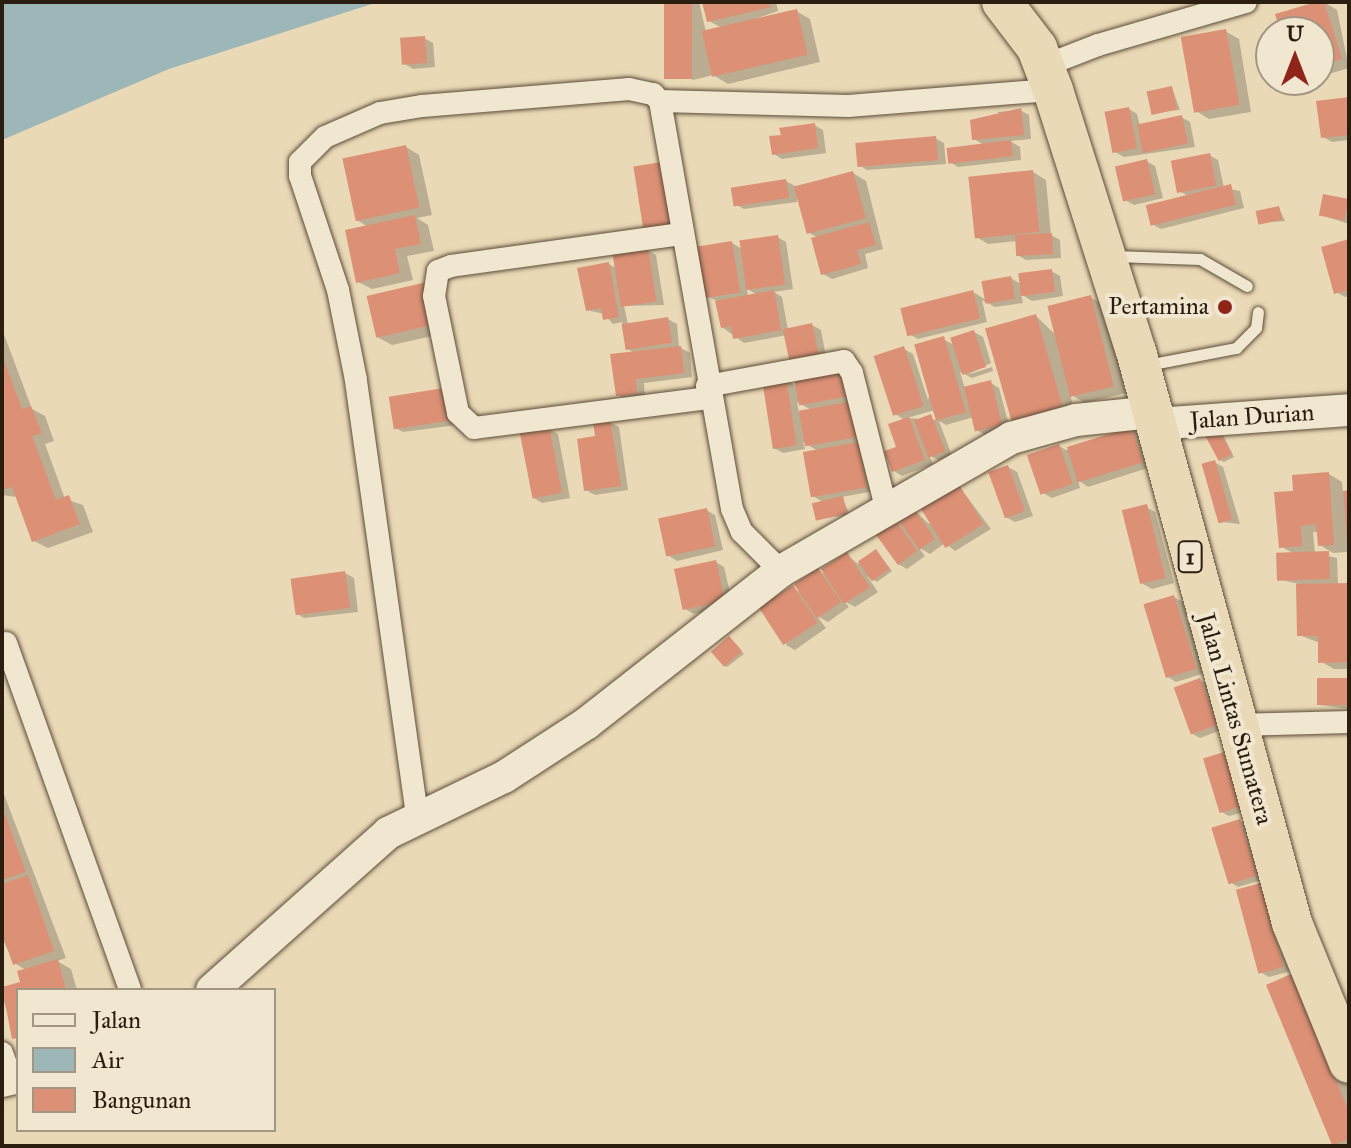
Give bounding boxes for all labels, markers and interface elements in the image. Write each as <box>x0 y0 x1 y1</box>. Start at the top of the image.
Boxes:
north arrow <box>1255 16 1335 96</box>
text: U <box>1286 20 1304 47</box>
place label: Pertamina <box>1108 293 1209 321</box>
marker: Pertamina <box>1216 298 1234 316</box>
street label: Jalan Durian <box>1189 398 1315 436</box>
road number: 1 <box>1176 539 1204 575</box>
street label: Jalan Lintas Sumatera <box>1191 610 1279 828</box>
legend <box>16 988 276 1132</box>
text: Jalan <box>92 1005 141 1035</box>
text: Air <box>92 1045 124 1075</box>
text: Bangunan <box>92 1085 191 1115</box>

